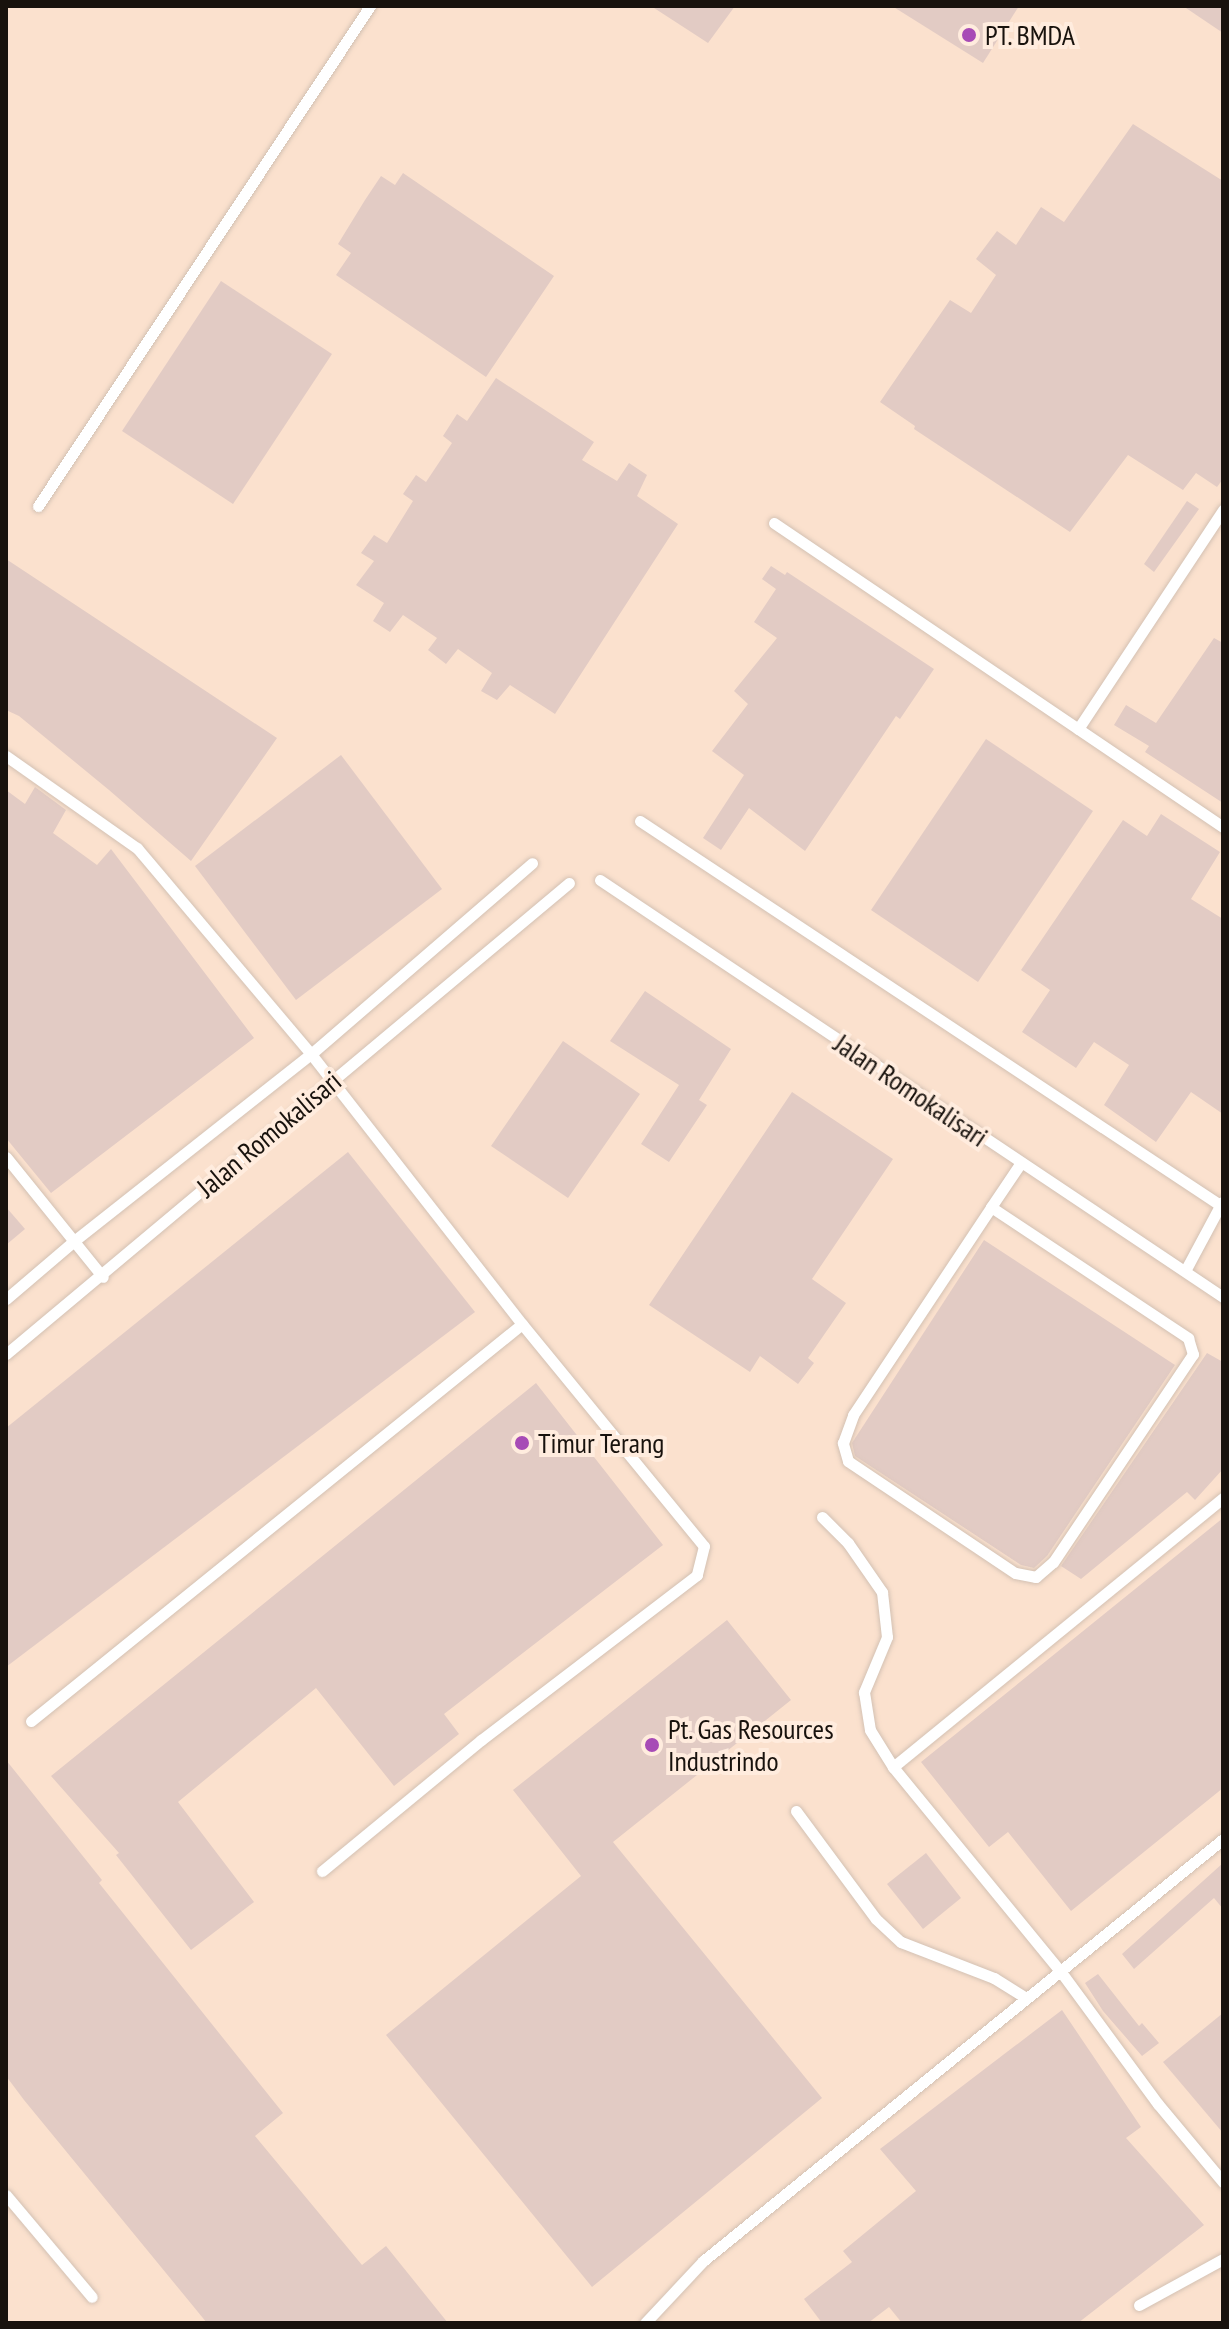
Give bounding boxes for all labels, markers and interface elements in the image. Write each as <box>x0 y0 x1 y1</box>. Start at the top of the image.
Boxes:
place label: PT. BMDA <box>985 18 1077 52</box>
marker: PT. BMDA <box>960 26 978 44</box>
street label: Jalan Romokalisari <box>828 1026 994 1154</box>
street label: Jalan Romokalisari <box>190 1064 348 1204</box>
place label: Timur Terang <box>538 1426 665 1460</box>
marker: Timur Terang <box>513 1434 531 1452</box>
place label: Pt. Gas Resources Industrindo <box>668 1712 835 1778</box>
marker: Pt. Gas Resources Industrindo <box>643 1736 661 1754</box>

